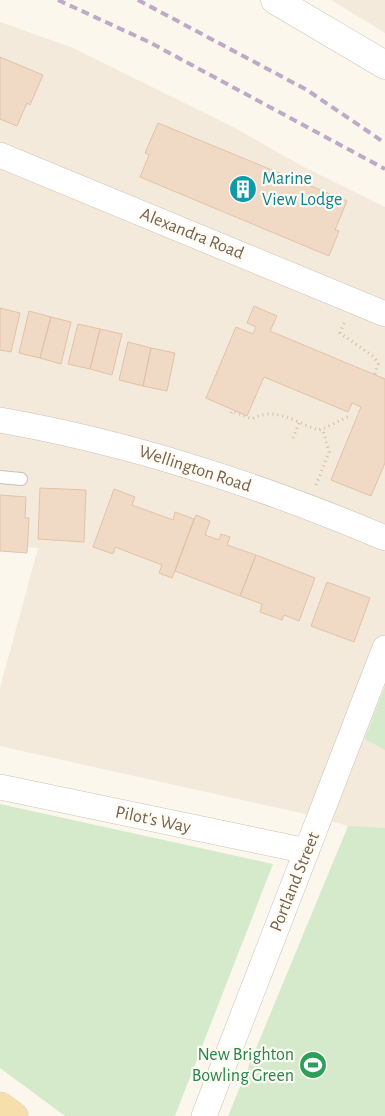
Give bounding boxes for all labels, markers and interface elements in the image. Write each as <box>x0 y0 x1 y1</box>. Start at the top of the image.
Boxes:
place label: Marine View Lodge <box>262 170 342 209</box>
building icon: Marine View Lodge <box>228 174 258 204</box>
street label: Alexandra Road <box>138 205 246 263</box>
street label: Wellington Road <box>137 442 253 496</box>
street label: Pilot's Way <box>114 803 193 837</box>
street label: Portland Street <box>267 830 323 934</box>
place label: New Brighton Bowling Green <box>192 1046 294 1085</box>
sports icon: New Brighton Bowling Green <box>298 1050 328 1080</box>

